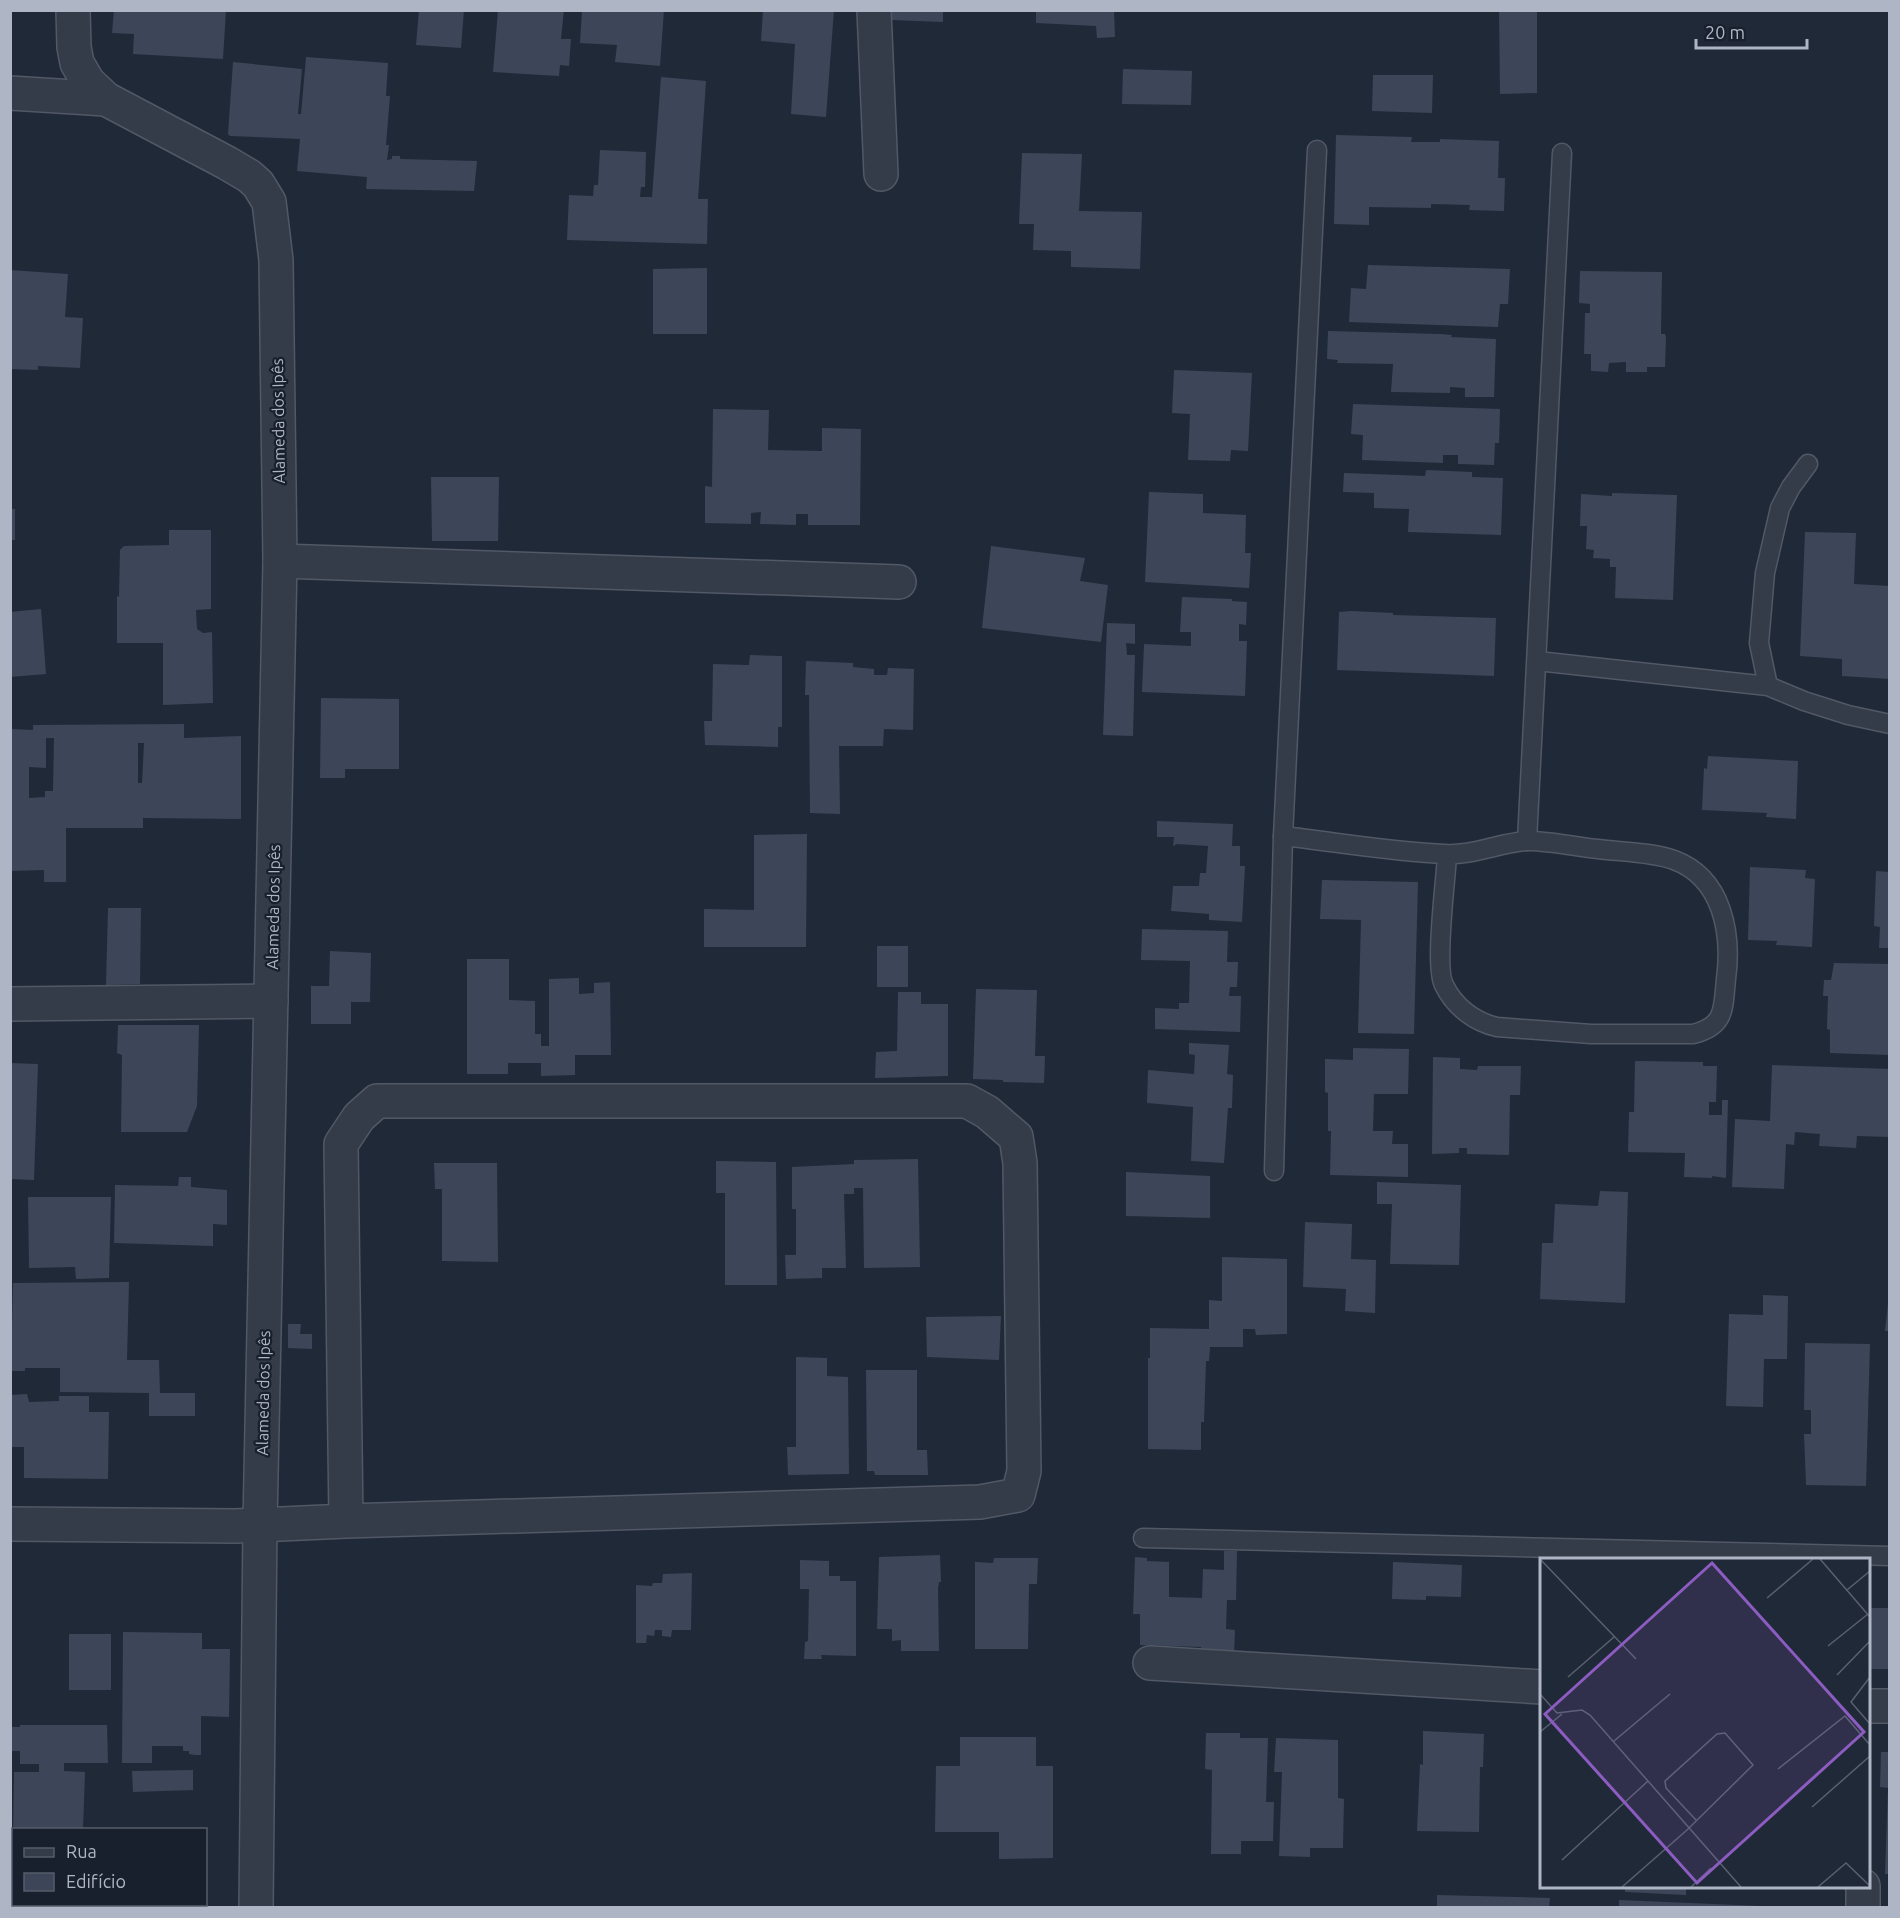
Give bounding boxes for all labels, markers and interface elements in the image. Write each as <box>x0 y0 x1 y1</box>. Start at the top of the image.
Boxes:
scale bar <box>1696 12 1807 50</box>
text: 20 m <box>1705 22 1745 42</box>
street label: Alameda dos Ipês <box>268 358 288 484</box>
street label: Alameda dos Ipês <box>263 844 283 970</box>
street label: Alameda dos Ipês <box>253 1330 273 1456</box>
inset map <box>1540 1558 1870 1888</box>
legend <box>12 1828 207 1906</box>
text: Rua <box>66 1841 97 1861</box>
text: Edifício <box>66 1871 126 1891</box>

